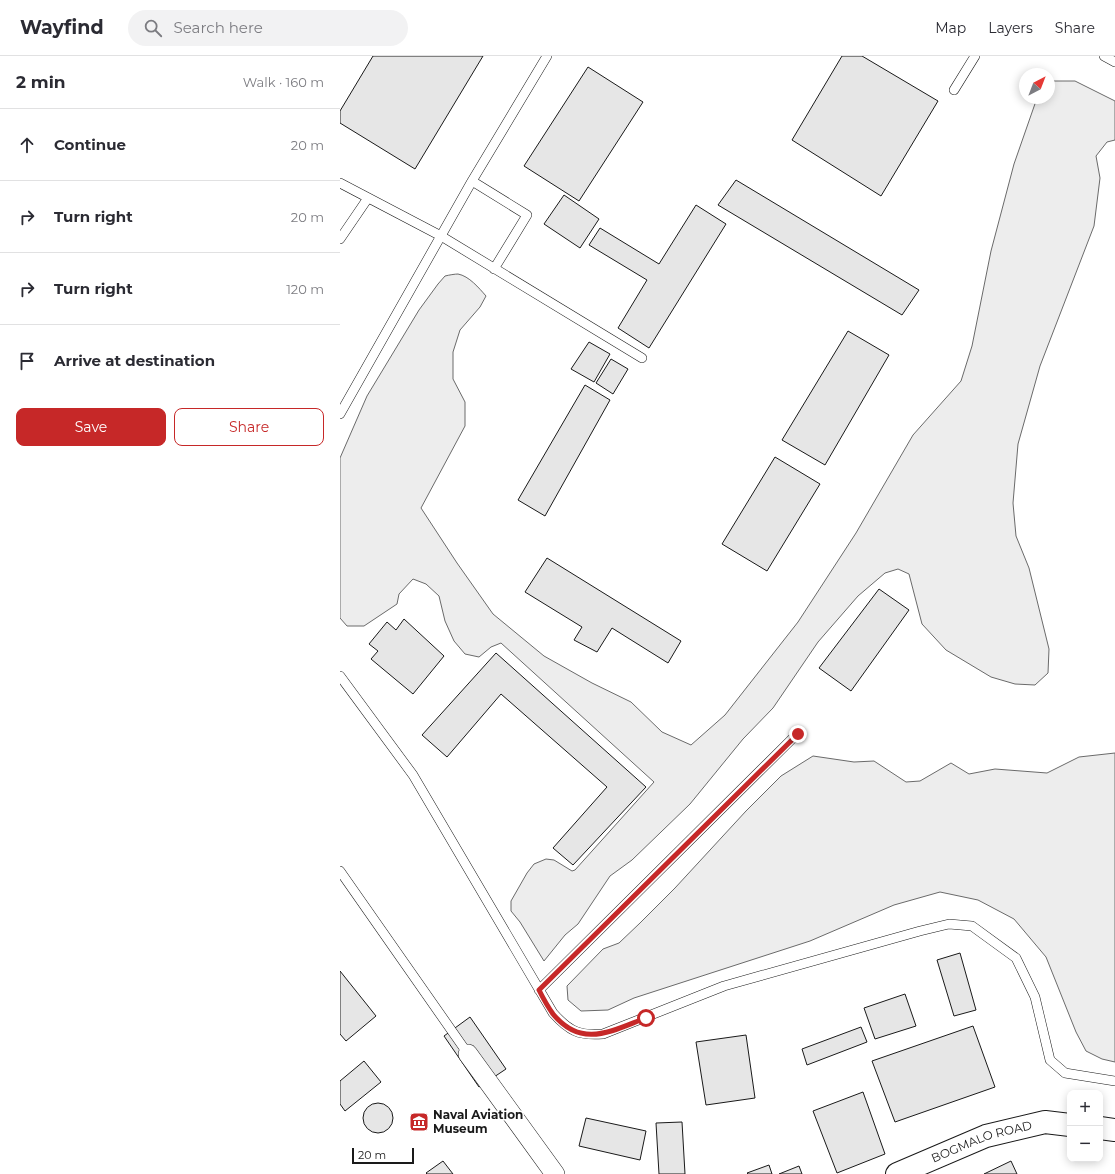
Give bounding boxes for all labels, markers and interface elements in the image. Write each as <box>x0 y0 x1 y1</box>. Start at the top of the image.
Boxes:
search box <box>128 10 408 46</box>
text: Wayfind <box>20 16 104 39</box>
icon: search <box>142 17 164 39</box>
text: Search here <box>174 18 263 37</box>
text: Map <box>935 19 966 37</box>
text: Layers <box>988 19 1033 37</box>
text: Share <box>1055 19 1095 37</box>
north arrow <box>1019 68 1055 104</box>
text: 2 min <box>16 72 66 92</box>
text: Walk · 160 m <box>243 74 324 90</box>
icon: ahead <box>16 134 38 156</box>
text: Continue <box>54 135 126 154</box>
text: 20 m <box>291 137 324 153</box>
icon: right <box>16 206 38 228</box>
text: Turn right <box>54 207 133 226</box>
text: 20 m <box>291 209 324 225</box>
icon: right <box>16 278 38 300</box>
text: Turn right <box>54 279 133 298</box>
text: 120 m <box>286 281 324 297</box>
icon: arrive <box>16 350 38 372</box>
text: Arrive at destination <box>54 351 215 370</box>
button: Save <box>16 408 166 446</box>
button: Share <box>174 408 324 446</box>
route end <box>789 725 807 743</box>
route start <box>637 1009 655 1027</box>
map controls <box>1067 1090 1103 1162</box>
button: + <box>1067 1090 1103 1126</box>
place label: Naval Aviation Museum <box>433 1107 523 1136</box>
museum icon: Naval Aviation Museum <box>408 1111 430 1133</box>
street label: BOGMALO ROAD <box>929 1117 1034 1165</box>
button: − <box>1067 1126 1103 1162</box>
scale bar <box>352 1146 414 1165</box>
text: 20 m <box>358 1148 386 1162</box>

